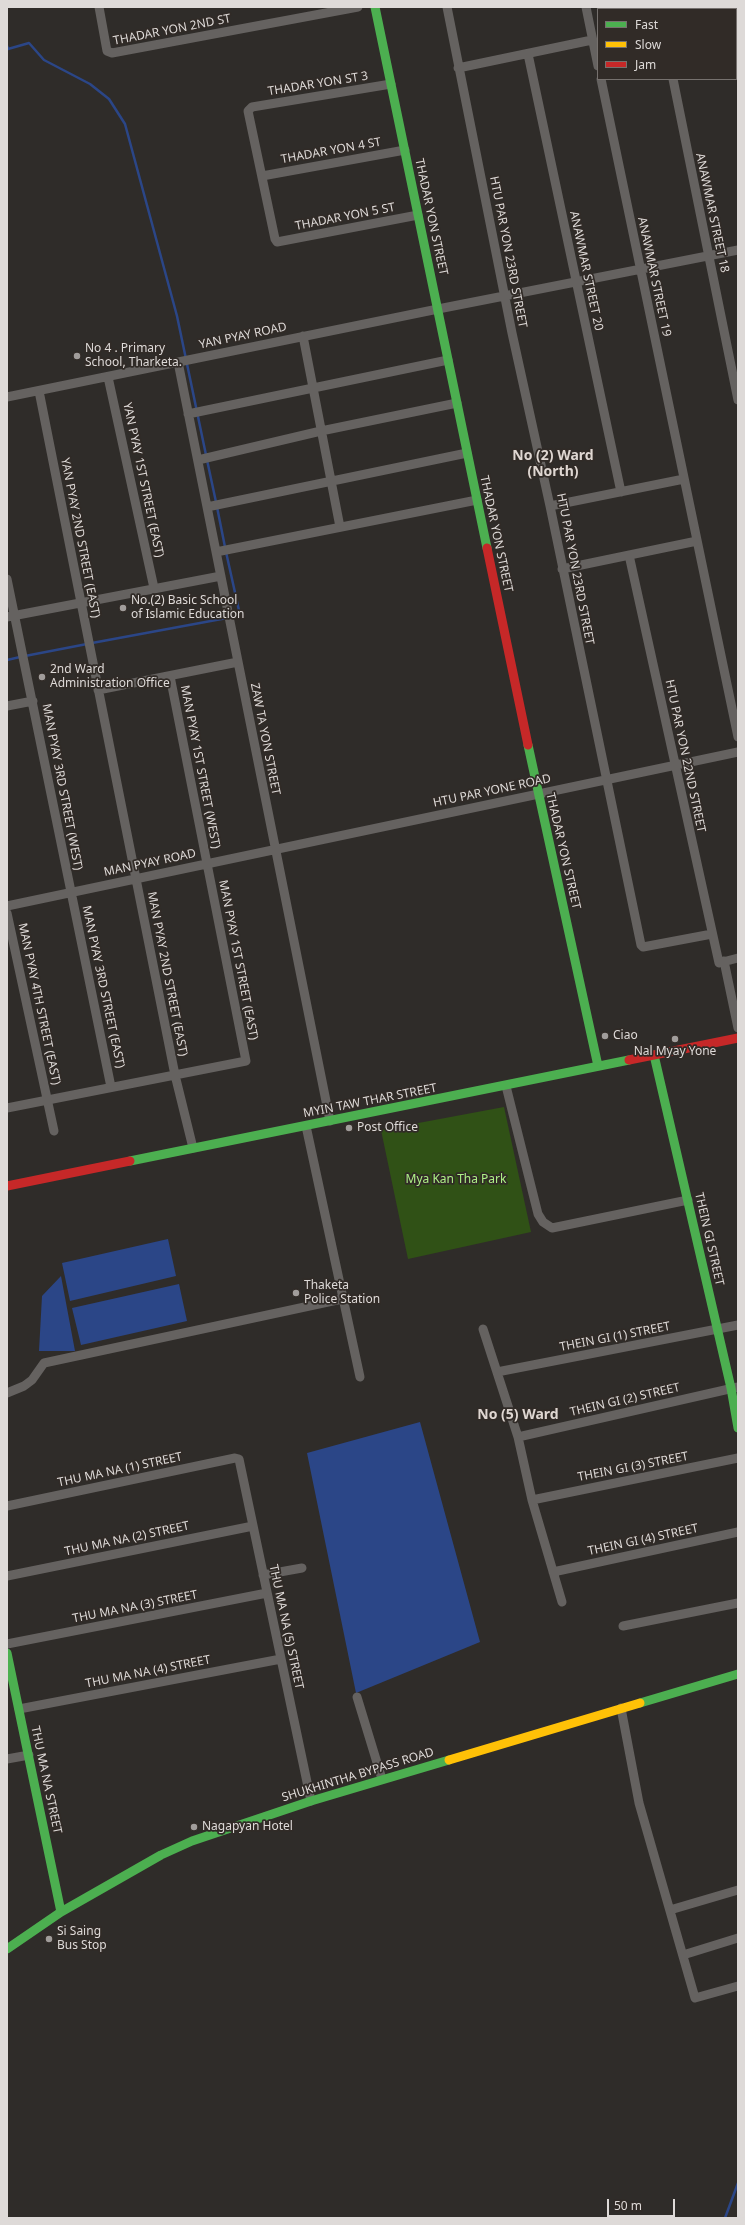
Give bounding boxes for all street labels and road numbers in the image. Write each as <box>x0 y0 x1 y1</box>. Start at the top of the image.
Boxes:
street label: THADAR YON 2ND ST <box>112 12 232 48</box>
street label: THADAR YON ST 3 <box>267 69 369 99</box>
street label: THADAR YON 4 ST <box>280 135 382 167</box>
street label: ANAWMAR STREET 18 <box>692 152 732 274</box>
street label: THADAR YON STREET <box>412 157 450 277</box>
street label: HTU PAR YON 23RD STREET <box>486 175 530 329</box>
street label: THADAR YON 5 ST <box>294 200 396 234</box>
street label: ANAWMAR STREET 20 <box>566 210 606 332</box>
street label: ANAWMAR STREET 19 <box>634 216 674 338</box>
street label: YAN PYAY ROAD <box>198 320 288 352</box>
street label: YAN PYAY 1ST STREET (EAST) <box>120 401 166 559</box>
street label: YAN PYAY 2ND STREET (EAST) <box>57 457 103 619</box>
street label: THADAR YON STREET <box>477 474 515 594</box>
street label: HTU PAR YON 23RD STREET <box>553 492 597 646</box>
street label: HTU PAR YON 22ND STREET <box>662 678 708 834</box>
street label: ZAW TA YON STREET <box>247 682 283 796</box>
street label: MAN PYAY 1ST STREET (WEST) <box>177 684 223 850</box>
street label: MAN PYAY 3RD STREET (WEST) <box>39 703 85 871</box>
street label: HTU PAR YONE ROAD <box>432 771 552 811</box>
street label: THADAR YON STREET <box>543 791 583 911</box>
street label: MAN PYAY ROAD <box>103 846 197 880</box>
street label: MAN PYAY 1ST STREET (EAST) <box>215 879 261 1041</box>
street label: MAN PYAY 2ND STREET (EAST) <box>144 890 190 1058</box>
street label: MAN PYAY 3RD STREET (EAST) <box>79 904 127 1070</box>
street label: MAN PYAY 4TH STREET (EAST) <box>15 922 63 1086</box>
street label: MYIN TAW THAR STREET <box>302 1081 438 1121</box>
street label: THEIN GI STREET <box>691 1191 727 1287</box>
street label: THEIN GI (1) STREET <box>558 1319 672 1355</box>
street label: THEIN GI (2) STREET <box>569 1380 681 1420</box>
street label: THEIN GI (3) STREET <box>576 1449 690 1485</box>
street label: THU MA NA (1) STREET <box>56 1450 184 1490</box>
street label: THU MA NA (2) STREET <box>63 1519 191 1559</box>
street label: THEIN GI (4) STREET <box>587 1521 699 1559</box>
street label: THU MA NA (5) STREET <box>266 1563 306 1691</box>
street label: THU MA NA (3) STREET <box>71 1588 199 1626</box>
street label: THU MA NA (4) STREET <box>84 1653 212 1691</box>
street label: THU MA NA STREET <box>28 1725 64 1835</box>
street label: SHUKHINTHA BYPASS ROAD <box>280 1745 436 1805</box>

